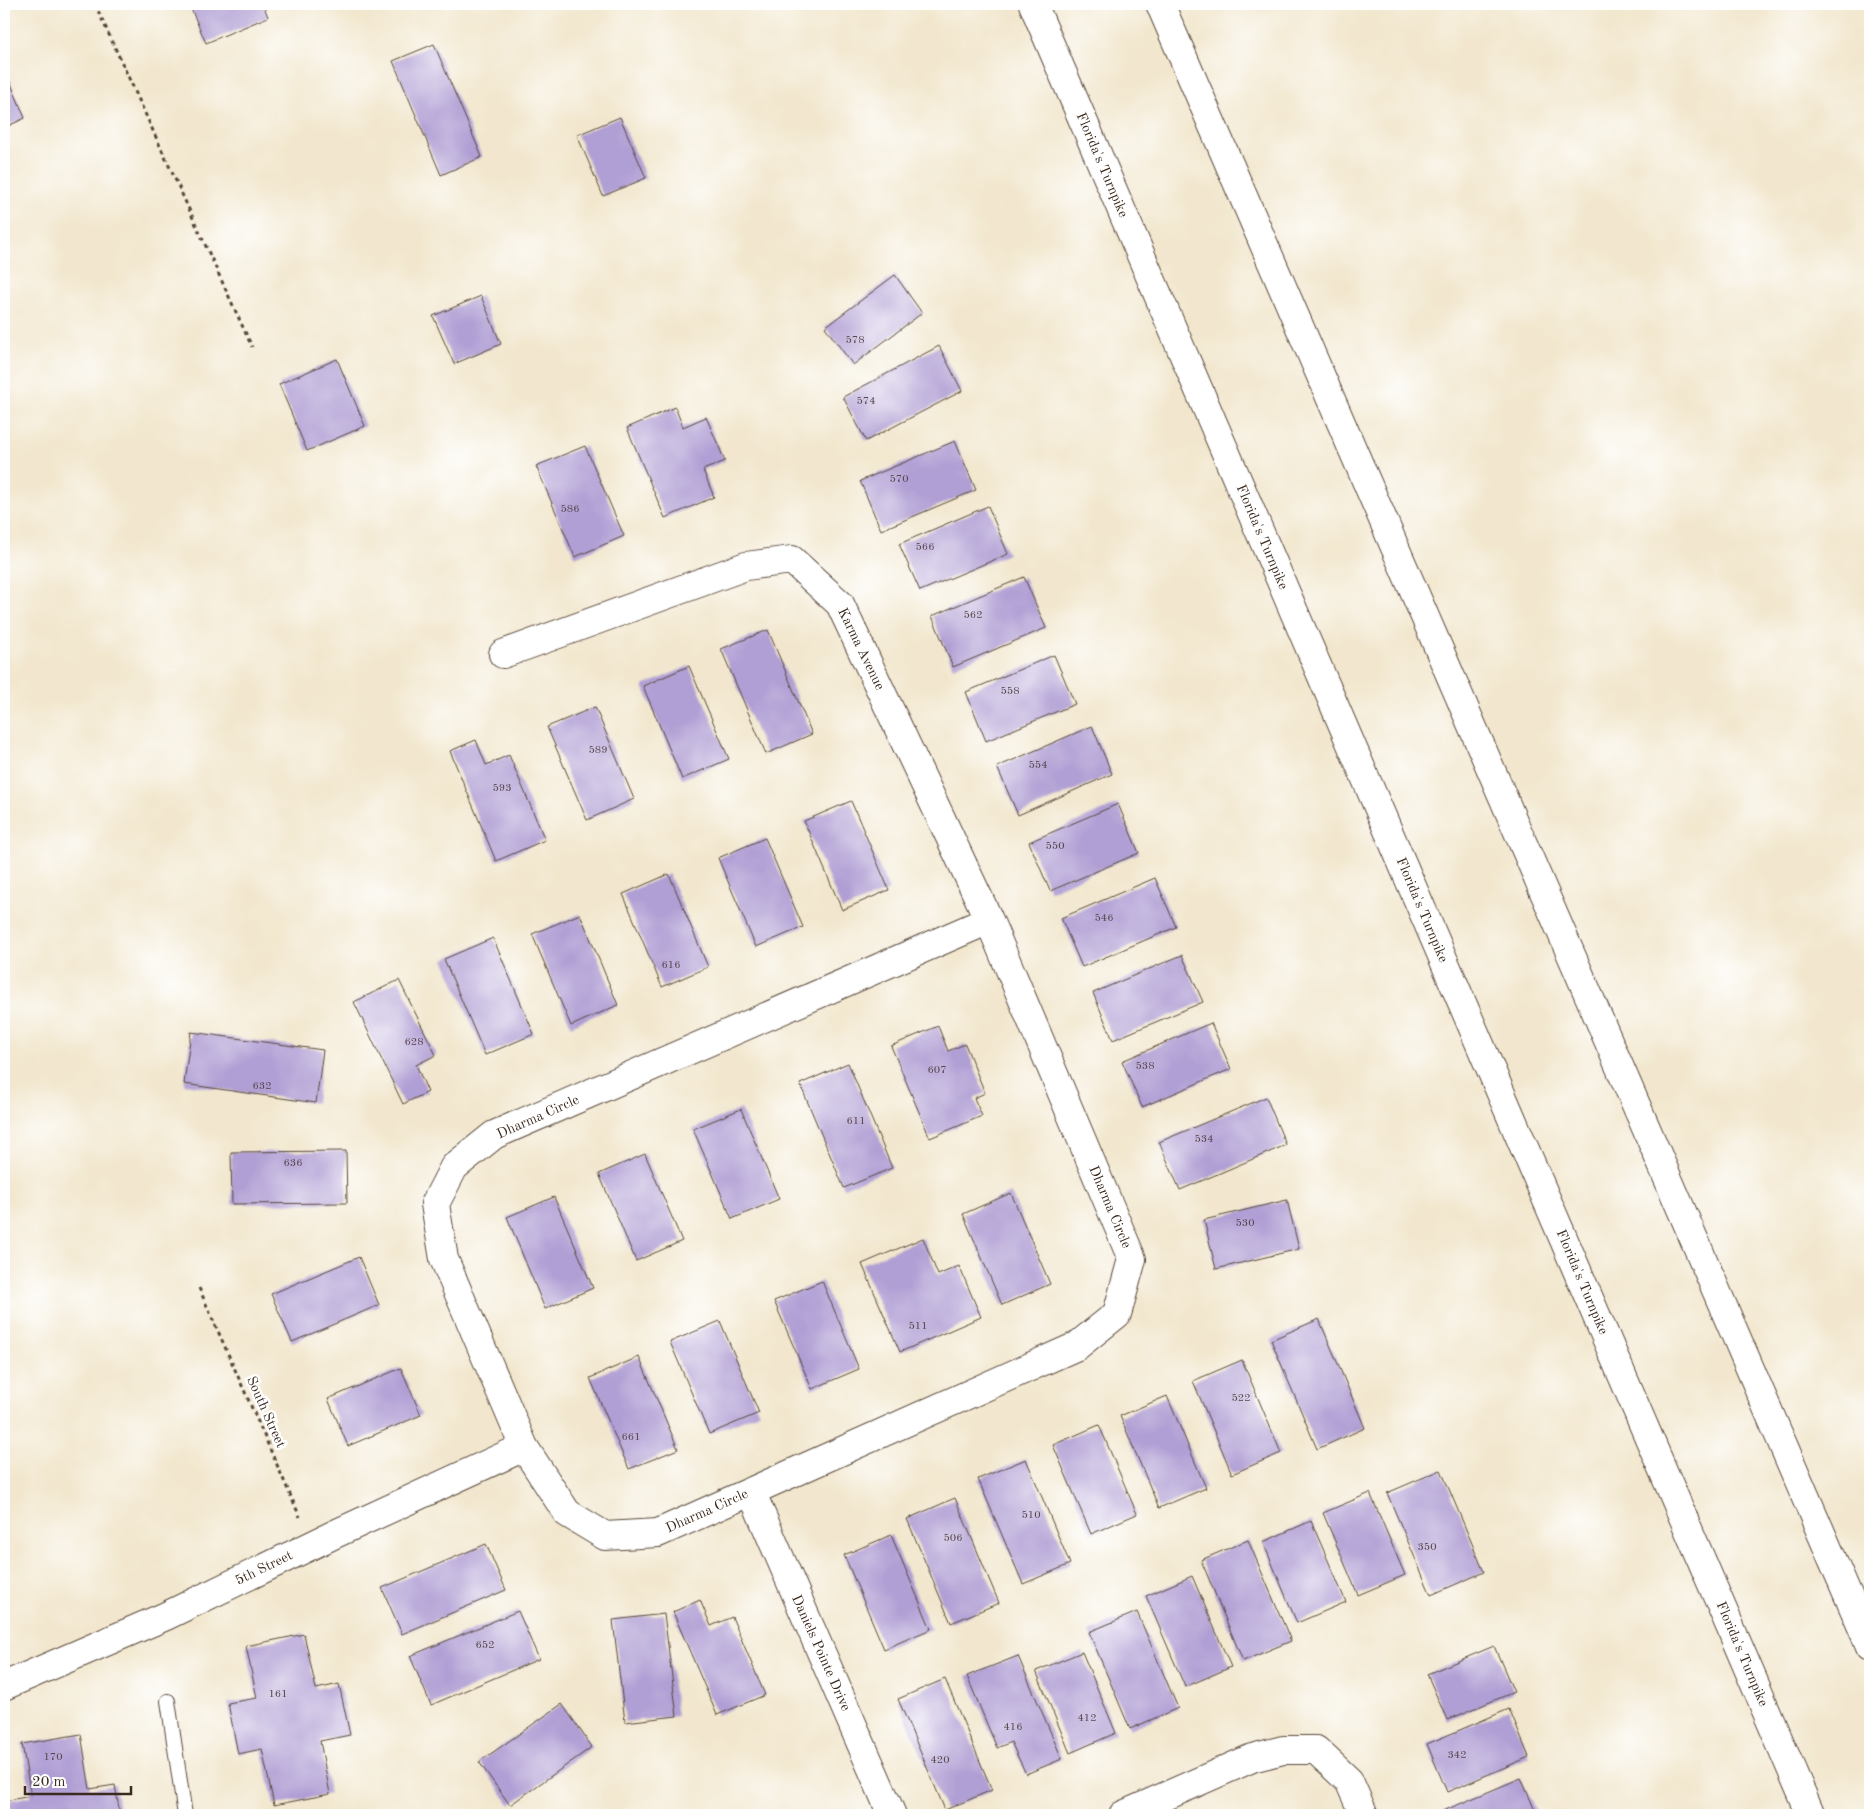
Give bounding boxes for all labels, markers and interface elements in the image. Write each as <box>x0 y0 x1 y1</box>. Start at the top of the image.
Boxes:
street label: Florida's Turnpike <box>1074 110 1130 220</box>
house number: 578 <box>845 335 865 346</box>
house number: 574 <box>856 396 876 407</box>
house number: 570 <box>889 474 909 485</box>
street label: Florida's Turnpike <box>1234 482 1290 592</box>
house number: 586 <box>560 504 580 515</box>
house number: 566 <box>915 542 935 553</box>
street label: Karma Avenue <box>835 606 887 692</box>
house number: 562 <box>963 610 983 621</box>
house number: 558 <box>1000 686 1020 697</box>
house number: 589 <box>588 745 608 756</box>
house number: 554 <box>1028 760 1048 771</box>
house number: 593 <box>492 783 512 794</box>
house number: 550 <box>1045 841 1065 852</box>
street label: Florida's Turnpike <box>1394 855 1450 965</box>
house number: 546 <box>1094 913 1114 924</box>
house number: 616 <box>661 960 681 971</box>
house number: 628 <box>404 1037 424 1048</box>
house number: 538 <box>1135 1061 1155 1072</box>
house number: 607 <box>927 1065 947 1076</box>
house number: 632 <box>252 1081 272 1092</box>
street label: Dharma Circle <box>495 1093 581 1141</box>
house number: 611 <box>846 1116 866 1127</box>
house number: 534 <box>1194 1134 1214 1145</box>
house number: 636 <box>283 1158 303 1169</box>
street label: Dharma Circle <box>1086 1164 1134 1250</box>
house number: 530 <box>1235 1218 1255 1229</box>
street label: Florida's Turnpike <box>1554 1227 1610 1337</box>
house number: 511 <box>908 1321 928 1332</box>
street label: South Street <box>244 1374 288 1450</box>
house number: 522 <box>1231 1393 1251 1404</box>
house number: 661 <box>621 1432 641 1443</box>
street label: Dharma Circle <box>664 1487 750 1535</box>
house number: 510 <box>1021 1510 1041 1521</box>
house number: 506 <box>943 1533 963 1544</box>
house number: 350 <box>1417 1542 1437 1553</box>
street label: 5th Street <box>233 1548 295 1588</box>
street label: Daniels Pointe Drive <box>789 1593 853 1713</box>
street label: Florida's Turnpike <box>1714 1599 1770 1709</box>
house number: 652 <box>475 1640 495 1651</box>
house number: 161 <box>268 1689 288 1700</box>
house number: 412 <box>1077 1713 1097 1724</box>
house number: 416 <box>1003 1722 1023 1733</box>
house number: 342 <box>1447 1750 1467 1761</box>
house number: 170 <box>43 1752 63 1763</box>
house number: 420 <box>930 1755 950 1766</box>
scale bar <box>25 1764 131 1796</box>
text: 20 m <box>32 1775 66 1790</box>

